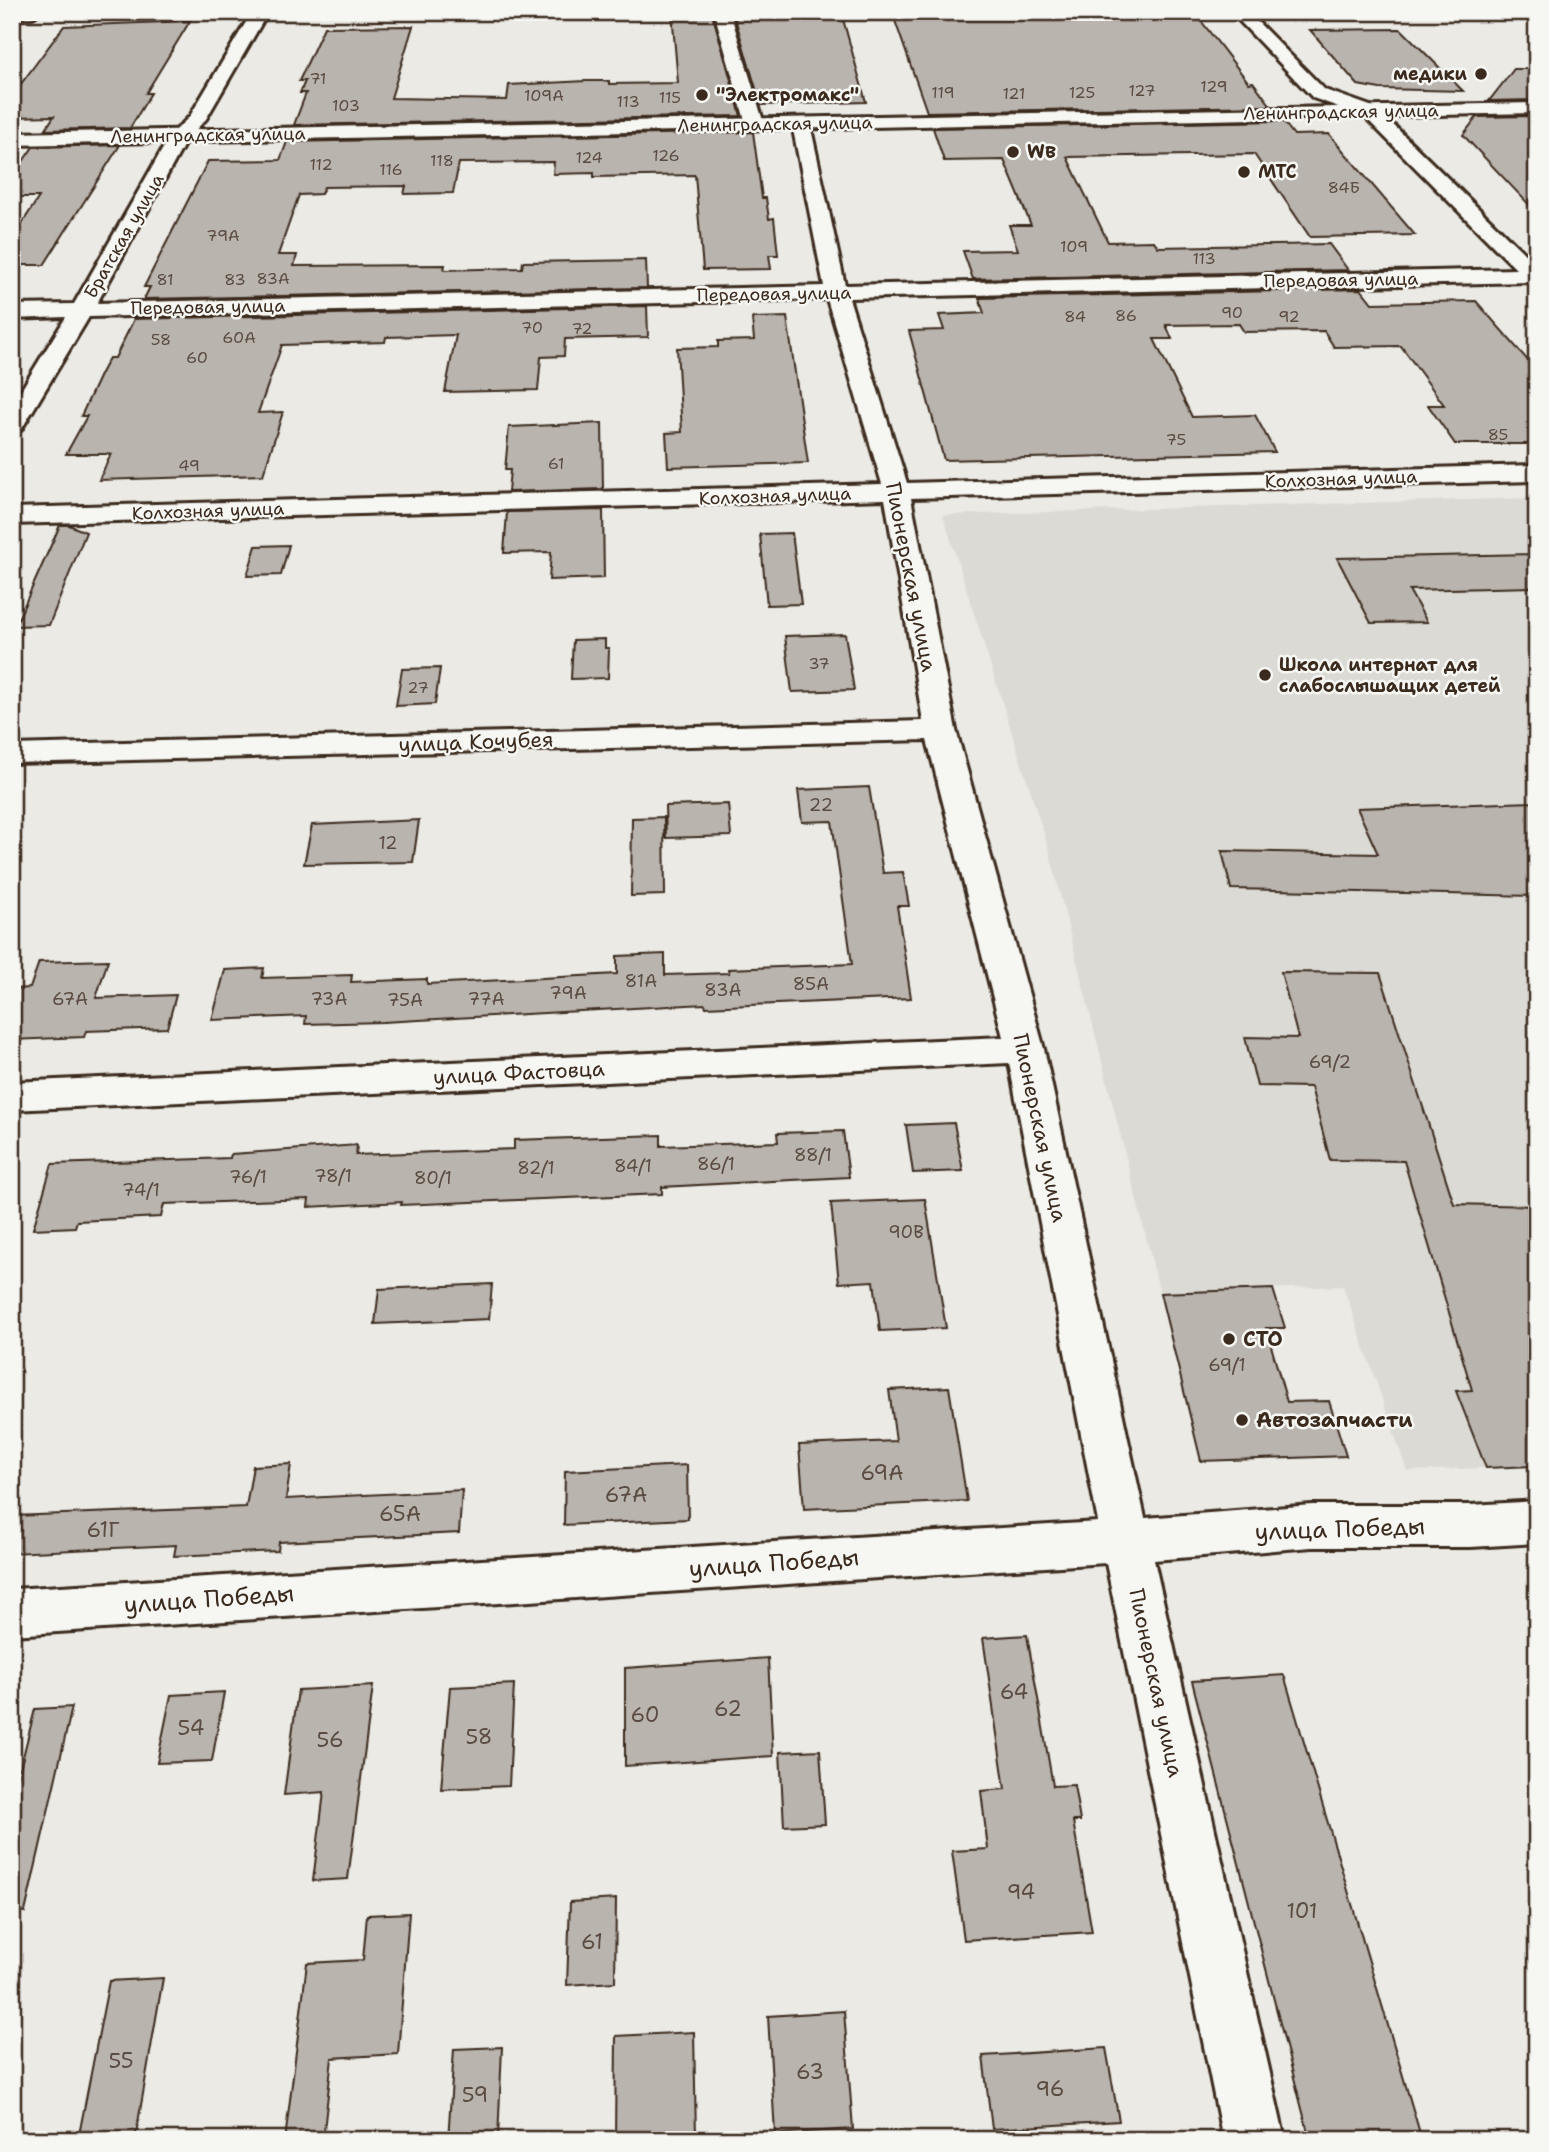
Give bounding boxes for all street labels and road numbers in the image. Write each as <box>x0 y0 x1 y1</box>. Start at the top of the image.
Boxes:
street label: Ленинградская улица <box>1243 98 1439 126</box>
street label: Ленинградская улица <box>677 110 873 138</box>
street label: Ленинградская улица <box>110 121 306 149</box>
street label: Братская улица <box>79 169 169 303</box>
street label: Передовая улица <box>1263 267 1419 293</box>
street label: Передовая улица <box>696 281 852 307</box>
street label: Передовая улица <box>130 294 286 320</box>
street label: Колхозная улица <box>1264 464 1418 494</box>
street label: Пионерская улица <box>879 480 943 674</box>
street label: Колхозная улица <box>698 481 852 511</box>
street label: Колхозная улица <box>131 496 285 526</box>
street label: улица Кочубея <box>398 725 554 759</box>
street label: Пионерская улица <box>1006 1031 1074 1225</box>
street label: улица Фастовца <box>432 1055 606 1091</box>
street label: улица Победы <box>1254 1510 1426 1548</box>
street label: улица Победы <box>688 1541 860 1585</box>
street label: улица Победы <box>123 1577 295 1621</box>
street label: Пионерская улица <box>1122 1586 1190 1780</box>

